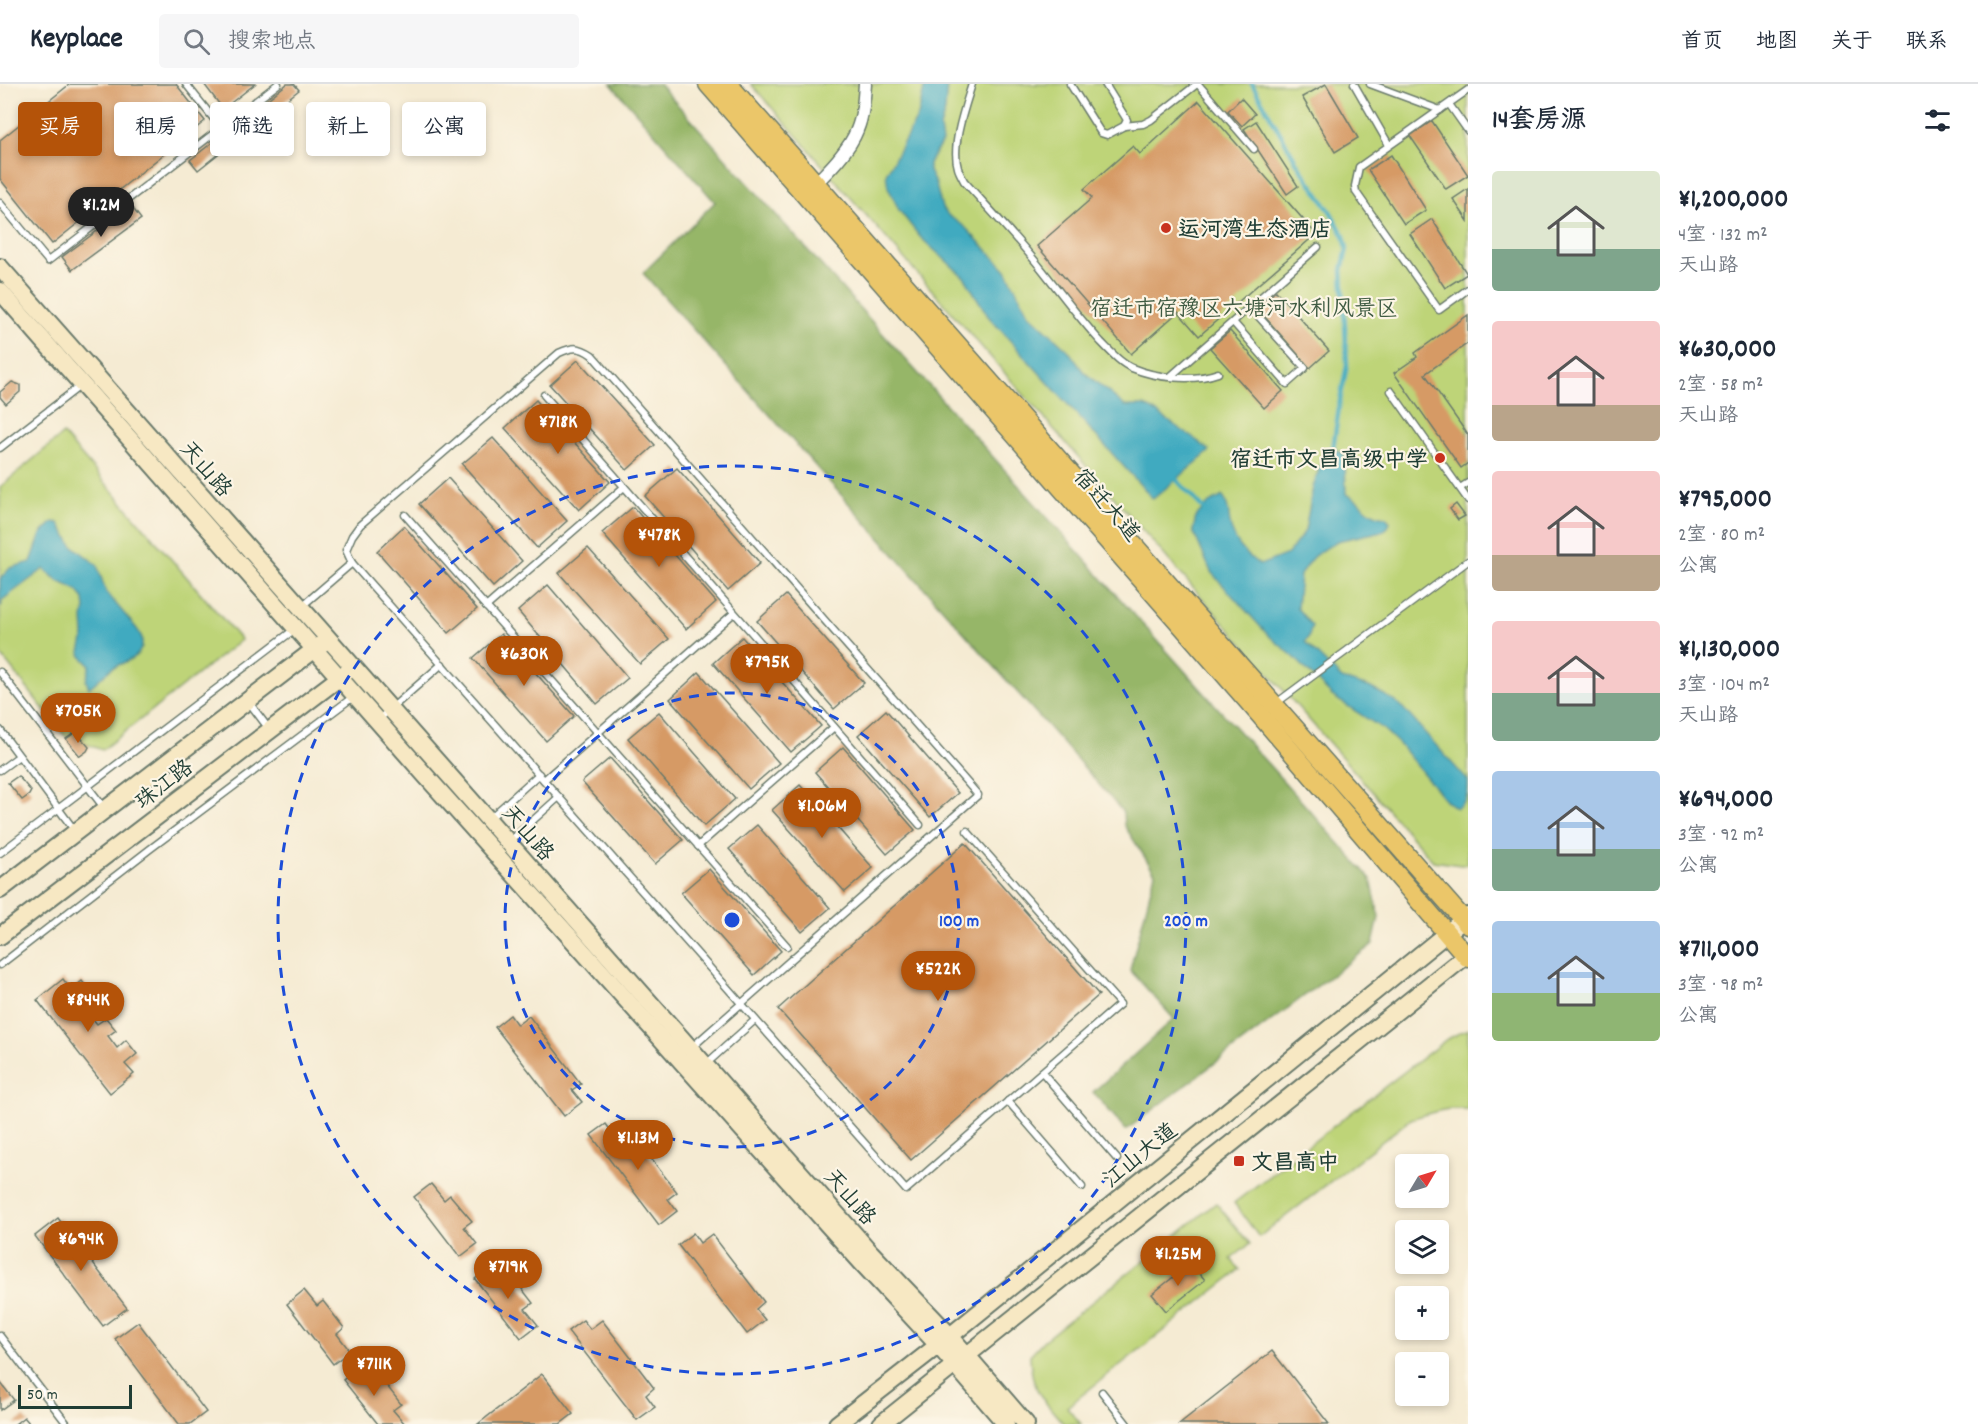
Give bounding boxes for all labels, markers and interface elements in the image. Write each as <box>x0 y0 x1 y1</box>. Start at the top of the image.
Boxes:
search box <box>159 14 579 68</box>
text: Keyplace <box>30 21 123 61</box>
icon: search <box>180 25 213 58</box>
text: 搜索地点 <box>228 27 316 58</box>
text: 首页 <box>1681 28 1723 58</box>
text: 地图 <box>1756 28 1798 58</box>
text: 关于 <box>1831 28 1873 58</box>
text: 联系 <box>1906 28 1948 58</box>
chip: 买房 <box>18 102 102 156</box>
chip: 租房 <box>114 102 198 156</box>
chip: 筛选 <box>210 102 294 156</box>
chip: 新上 <box>306 102 390 156</box>
chip: 公寓 <box>402 102 486 156</box>
text: 14套房源 <box>1492 103 1586 140</box>
icon: filters <box>1921 104 1954 137</box>
text: ¥1,200,000 <box>1678 182 1788 219</box>
pin: ¥1.2M <box>59 187 143 238</box>
text: ¥1.2M <box>82 192 120 220</box>
icon: home <box>1540 195 1612 267</box>
place label: 运河湾生态酒店 <box>1178 216 1332 247</box>
marker: 运河湾生态酒店 <box>1159 221 1173 235</box>
text: 4室 · 132 m² <box>1678 222 1768 250</box>
text: 天山路 <box>1678 253 1738 281</box>
park label: 宿迁市宿豫区六塘河水利风景区 <box>1090 295 1398 326</box>
text: ¥630,000 <box>1678 332 1777 369</box>
icon: home <box>1540 345 1612 417</box>
text: 2室 · 58 m² <box>1678 372 1763 400</box>
text: 天山路 <box>1678 403 1738 431</box>
pin: ¥718K <box>516 404 600 455</box>
text: ¥718K <box>539 409 577 437</box>
street label: 天山路 <box>171 435 238 505</box>
place label: 宿迁市文昌高级中学 <box>1230 446 1428 477</box>
marker: 宿迁市文昌高级中学 <box>1433 451 1447 465</box>
street label: 宿迁大道 <box>1065 463 1146 550</box>
text: ¥795,000 <box>1678 482 1772 519</box>
icon: home <box>1540 495 1612 567</box>
pin: ¥478K <box>617 517 701 568</box>
text: ¥478K <box>638 522 680 550</box>
text: 2室 · 80 m² <box>1678 522 1765 550</box>
text: 公寓 <box>1678 553 1718 581</box>
text: ¥1,130,000 <box>1678 632 1780 669</box>
pin: ¥630K <box>482 636 566 687</box>
text: ¥630K <box>500 641 548 669</box>
pin: ¥795K <box>725 644 809 695</box>
icon: home <box>1540 645 1612 717</box>
text: ¥795K <box>745 649 790 677</box>
text: 3室 · 104 m² <box>1678 672 1770 700</box>
pin: ¥705K <box>36 693 120 744</box>
text: ¥705K <box>55 698 101 726</box>
text: 天山路 <box>1678 703 1738 731</box>
street label: 珠江路 <box>129 754 201 818</box>
text: ¥694,000 <box>1678 782 1773 819</box>
pin: ¥1.06M <box>773 788 871 839</box>
text: ¥1.06M <box>797 793 847 821</box>
icon: home <box>1540 795 1612 867</box>
street label: 天山路 <box>493 799 560 869</box>
text: 3室 · 92 m² <box>1678 822 1764 850</box>
text: 公寓 <box>1678 853 1718 881</box>
centre of rings <box>722 910 742 930</box>
text: 100 m <box>939 910 979 935</box>
text: 200 m <box>1164 910 1208 935</box>
text: ¥711,000 <box>1678 932 1759 969</box>
icon: home <box>1540 945 1612 1017</box>
pin: ¥522K <box>896 951 980 1002</box>
text: ¥522K <box>915 956 961 984</box>
text: 3室 · 98 m² <box>1678 972 1763 1000</box>
pin: ¥844K <box>46 982 130 1033</box>
text: ¥844K <box>66 987 110 1015</box>
text: 公寓 <box>1678 1003 1718 1031</box>
street label: 江山大道 <box>1097 1117 1185 1196</box>
pin: ¥1.13M <box>589 1120 687 1171</box>
text: ¥1.13M <box>617 1125 659 1153</box>
place label: 文昌高中 <box>1251 1149 1339 1180</box>
marker: 文昌高中 <box>1232 1154 1246 1168</box>
north arrow <box>1395 1154 1449 1208</box>
map controls <box>1395 1154 1449 1406</box>
street label: 天山路 <box>815 1163 882 1233</box>
button: layers <box>1395 1220 1449 1274</box>
pin: ¥694K <box>39 1221 123 1272</box>
text: ¥694K <box>58 1226 104 1254</box>
pin: ¥1.25M <box>1129 1236 1227 1287</box>
text: ¥1.25M <box>1154 1241 1202 1269</box>
pin: ¥719K <box>466 1249 550 1300</box>
text: ¥719K <box>488 1254 528 1282</box>
button: + <box>1395 1286 1449 1340</box>
pin: ¥711K <box>332 1346 416 1397</box>
text: ¥711K <box>356 1351 392 1379</box>
button: − <box>1395 1352 1449 1406</box>
scale bar <box>18 1382 132 1410</box>
text: 50 m <box>27 1384 58 1407</box>

